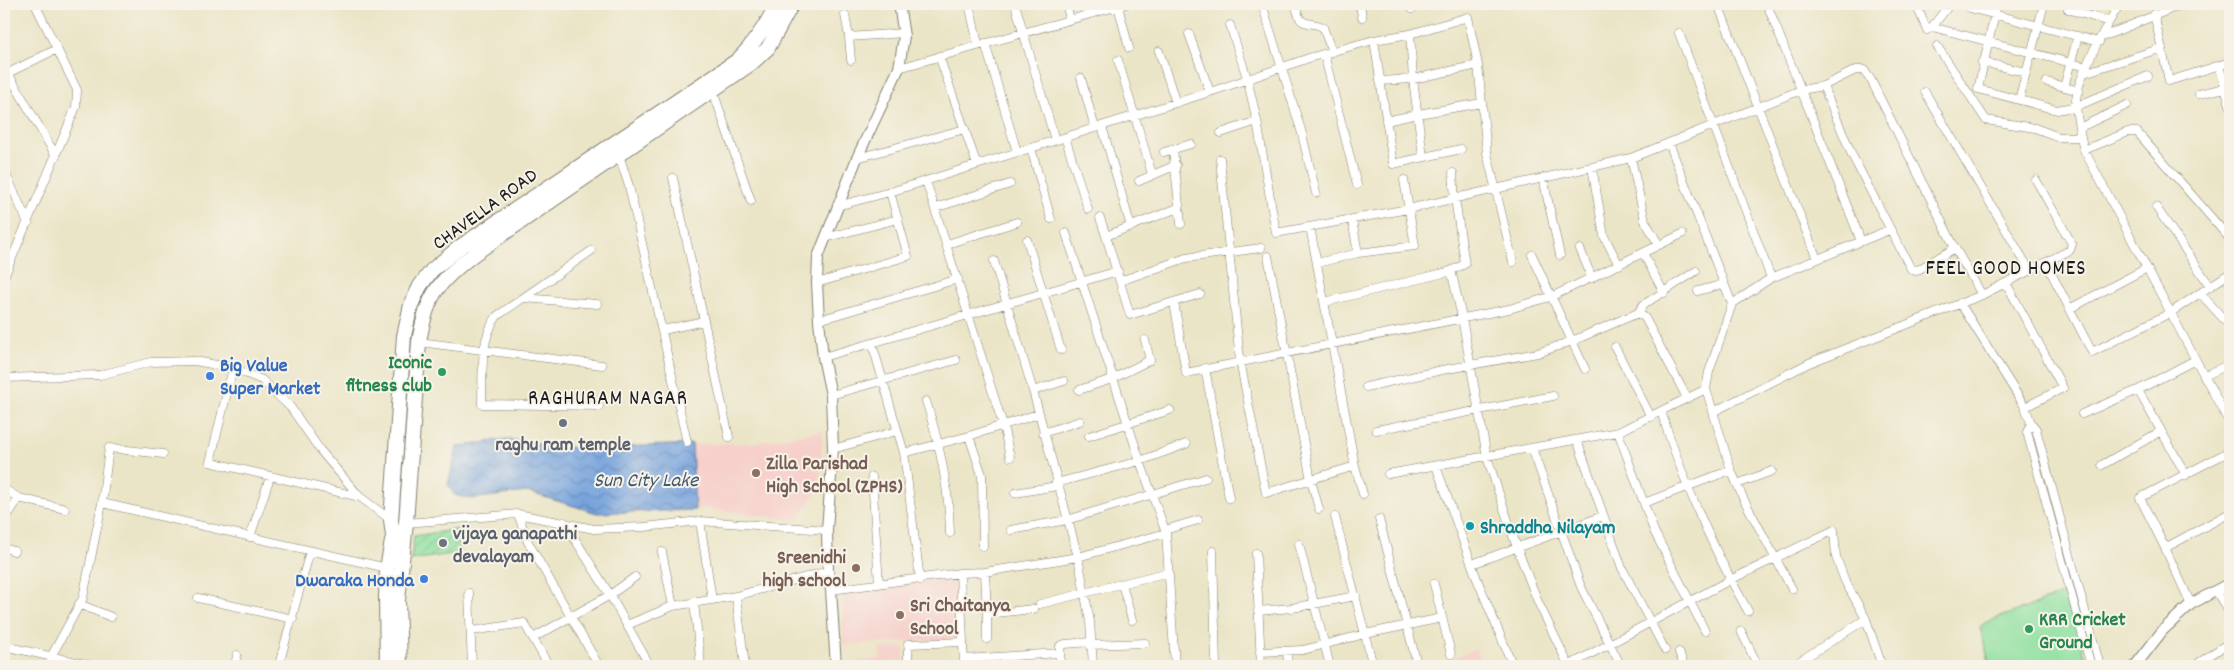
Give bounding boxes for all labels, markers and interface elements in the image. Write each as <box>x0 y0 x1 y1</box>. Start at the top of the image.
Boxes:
street label: CHAVELLA ROAD <box>427 163 544 258</box>
district label: FEEL GOOD HOMES <box>1925 255 2087 285</box>
place label: Iconic fitness club <box>345 350 432 401</box>
place label: Big Value Super Market <box>220 353 321 404</box>
marker: Iconic fitness club <box>436 366 448 378</box>
marker: Big Value Super Market <box>204 370 216 382</box>
district label: RAGHURAM NAGAR <box>528 385 688 415</box>
marker: raghu ram temple <box>557 417 569 429</box>
place label: raghu ram temple <box>495 432 631 460</box>
place label: Zilla Parishad High School (ZPHS) <box>766 451 903 502</box>
water label: Sun City Lake <box>594 467 700 497</box>
marker: Zilla Parishad High School (ZPHS) <box>750 467 762 479</box>
place label: Shraddha Nilayam <box>1480 515 1616 543</box>
marker: Shraddha Nilayam <box>1464 520 1476 532</box>
place label: vijaya ganapathi devalayam <box>453 521 578 572</box>
marker: vijaya ganapathi devalayam <box>437 537 449 549</box>
place label: Sreenidhi high school <box>763 545 846 596</box>
marker: Sreenidhi high school <box>850 562 862 574</box>
place label: Dwaraka Honda <box>295 568 415 596</box>
marker: Dwaraka Honda <box>418 573 430 585</box>
place label: Sri Chaitanya School <box>910 593 1011 644</box>
place label: KRR Cricket Ground <box>2039 607 2126 658</box>
marker: Sri Chaitanya School <box>894 609 906 621</box>
marker: KRR Cricket Ground <box>2023 623 2035 635</box>

